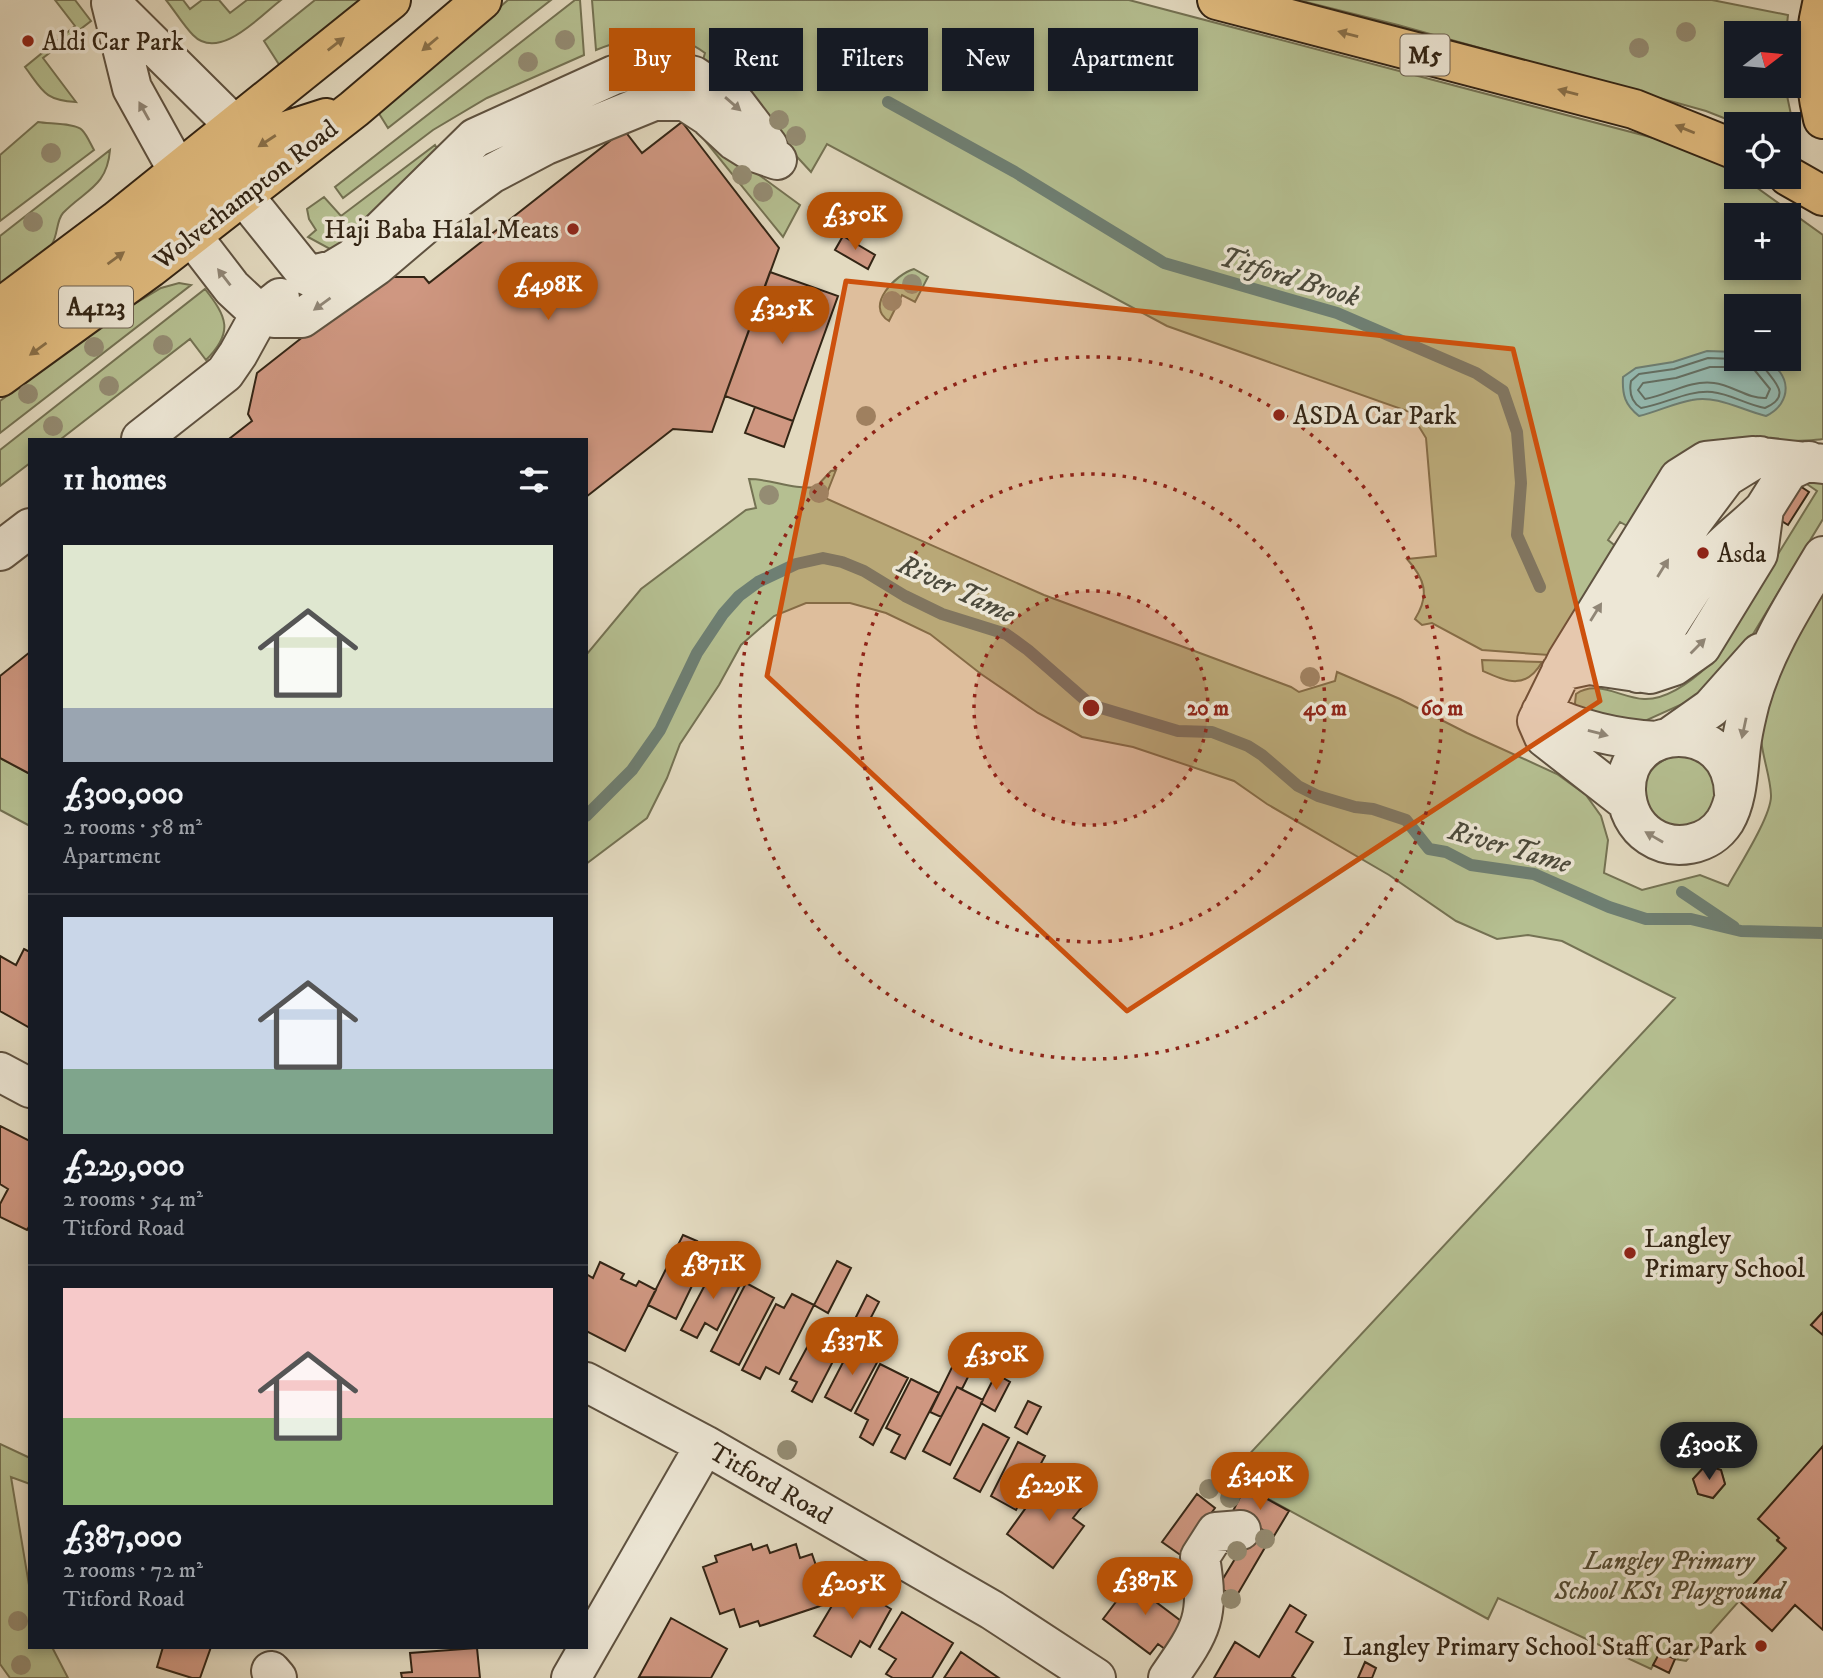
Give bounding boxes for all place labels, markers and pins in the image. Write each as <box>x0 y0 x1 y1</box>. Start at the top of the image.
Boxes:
place label: Aldi Car Park <box>42 26 184 59</box>
marker: Aldi Car Park <box>20 33 36 49</box>
pin: £350K <box>806 192 904 252</box>
place label: Haji Baba Halal Meats <box>324 214 559 247</box>
marker: Haji Baba Halal Meats <box>565 221 581 237</box>
pin: £498K <box>499 262 597 322</box>
pin: £325K <box>733 286 831 346</box>
place label: ASDA Car Park <box>1293 400 1457 433</box>
marker: ASDA Car Park <box>1271 407 1287 423</box>
place label: Asda <box>1717 538 1766 571</box>
marker: Asda <box>1695 545 1711 561</box>
centre of rings <box>1079 696 1103 720</box>
place label: Langley Primary School <box>1644 1223 1805 1286</box>
pin: £871K <box>664 1242 762 1301</box>
marker: Langley Primary School <box>1622 1245 1638 1261</box>
pin: £337K <box>803 1318 901 1377</box>
pin: £350K <box>947 1332 1045 1392</box>
pin: £300K <box>1660 1422 1758 1482</box>
pin: £340K <box>1211 1452 1309 1512</box>
pin: £229K <box>1000 1464 1098 1523</box>
pin: £387K <box>1096 1558 1194 1617</box>
pin: £205K <box>803 1562 901 1621</box>
place label: Langley Primary School Staff Car Park <box>1343 1631 1747 1664</box>
marker: Langley Primary School Staff Car Park <box>1753 1638 1769 1654</box>

